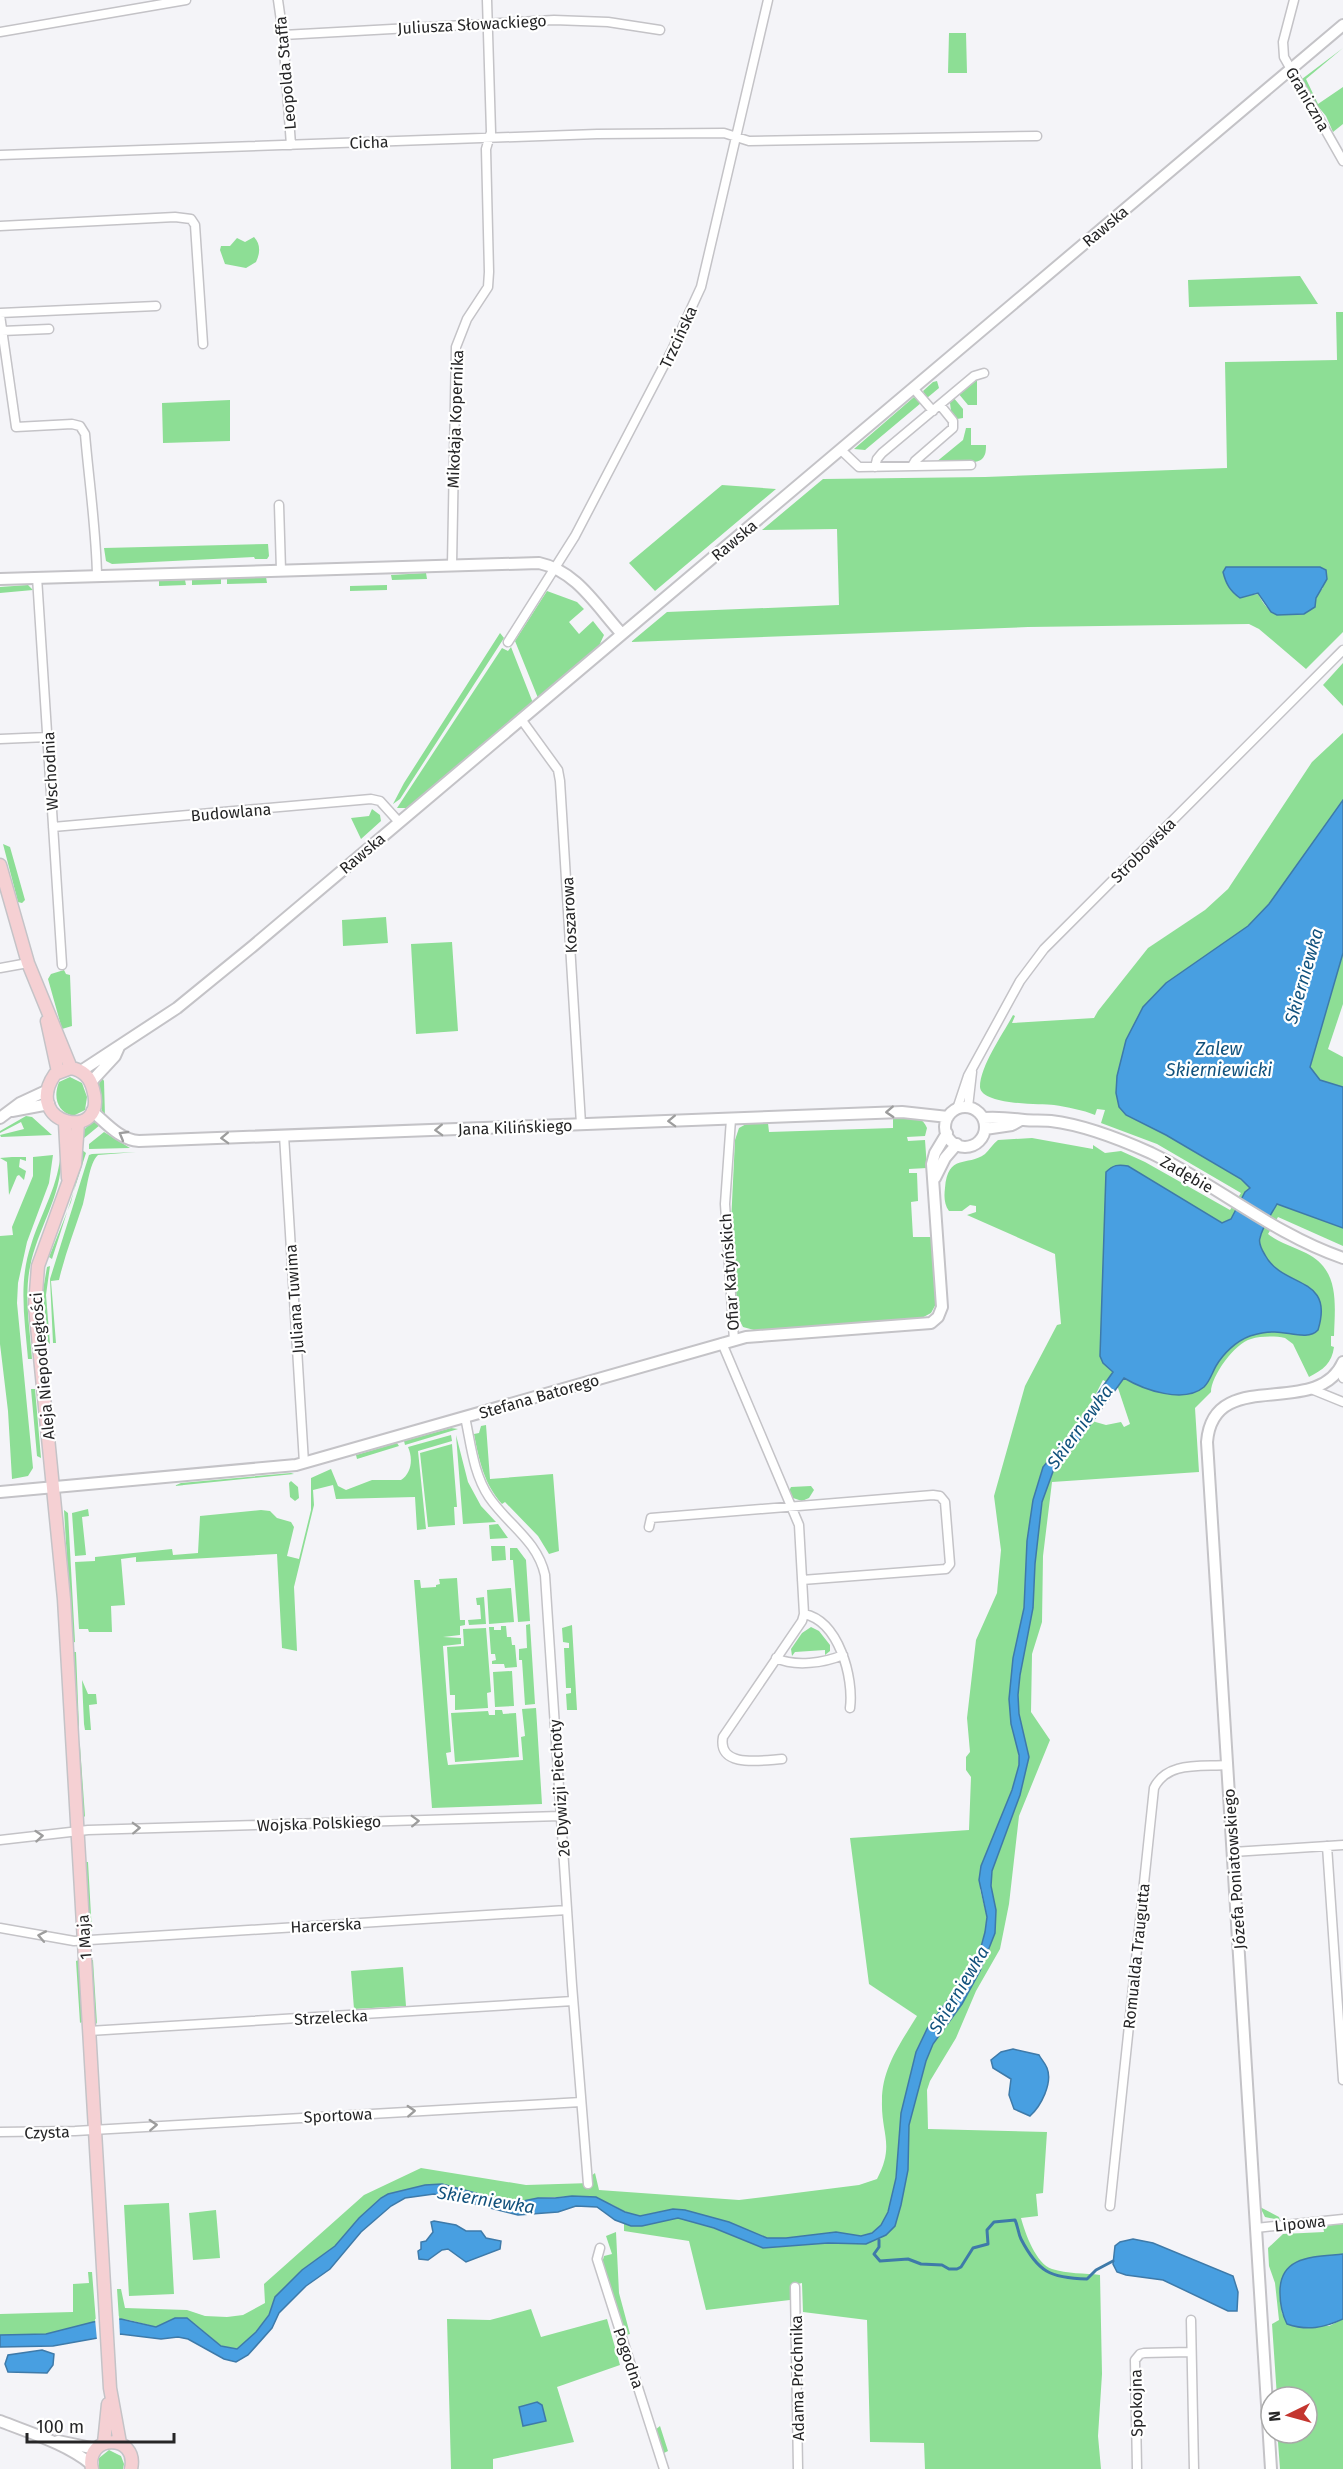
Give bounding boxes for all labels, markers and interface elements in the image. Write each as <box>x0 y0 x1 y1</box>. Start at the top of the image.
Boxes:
street label: Juliusza Słowackiego <box>397 11 547 38</box>
street label: Leopolda Staffa <box>271 15 300 130</box>
street label: Graniczna <box>1282 64 1334 135</box>
street label: Cicha <box>349 132 389 153</box>
street label: Rawska <box>1079 202 1132 251</box>
street label: Trzcińska <box>656 303 701 371</box>
street label: Mikołaja Kopernika <box>444 349 467 489</box>
street label: Rawska <box>708 516 761 565</box>
street label: Wschodnia <box>39 731 62 811</box>
street label: Budowlana <box>190 800 272 825</box>
street label: Strobowska <box>1107 814 1180 887</box>
street label: Rawska <box>336 829 389 878</box>
street label: Koszarowa <box>558 876 581 954</box>
water label: Skierniewka <box>1280 926 1328 1027</box>
water label: Zalew Skierniewicki <box>1165 1038 1272 1081</box>
one-way arrow <box>886 1106 895 1119</box>
one-way arrow <box>668 1115 677 1128</box>
street label: Jana Kilińskiego <box>457 1116 573 1139</box>
one-way arrow <box>434 1123 443 1136</box>
one-way arrow <box>118 1131 129 1142</box>
one-way arrow <box>221 1131 230 1144</box>
street label: Zadębie <box>1157 1152 1217 1197</box>
street label: Ofiar Katyńskich <box>716 1213 743 1331</box>
street label: Juliana Tuwima <box>281 1244 308 1354</box>
street label: Aleja Niepodległości <box>27 1291 58 1440</box>
street label: Stefana Batorego <box>477 1370 601 1423</box>
water label: Skierniewka <box>1042 1381 1118 1474</box>
street label: 26 Dywizji Piechoty <box>545 1719 574 1857</box>
street label: Józefa Poniatowskiego <box>1219 1788 1250 1950</box>
street label: Wojska Polskiego <box>257 1812 382 1835</box>
one-way arrow <box>410 1814 419 1827</box>
one-way arrow <box>131 1822 140 1835</box>
one-way arrow <box>34 1830 43 1843</box>
street label: Romualda Traugutta <box>1119 1882 1154 2030</box>
street label: 1 Maja <box>73 1914 96 1960</box>
street label: Harcerska <box>290 1914 362 1937</box>
one-way arrow <box>37 1930 47 1943</box>
water label: Skierniewka <box>924 1942 994 2039</box>
street label: Strzelecka <box>294 2006 368 2029</box>
street label: Sportowa <box>303 2104 373 2127</box>
one-way arrow <box>406 2105 415 2118</box>
one-way arrow <box>149 2119 158 2132</box>
street label: Czysta <box>24 2122 70 2143</box>
water label: Skierniewka <box>435 2181 536 2219</box>
street label: Lipowa <box>1274 2211 1327 2236</box>
street label: Adama Próchnika <box>787 2315 808 2441</box>
street label: Pogodna <box>609 2325 648 2391</box>
street label: Spokojna <box>1126 2369 1147 2437</box>
north arrow <box>1259 2385 1319 2445</box>
scale bar <box>27 2406 174 2444</box>
text: N <box>1265 2410 1284 2422</box>
text: 100 m <box>36 2416 84 2438</box>

